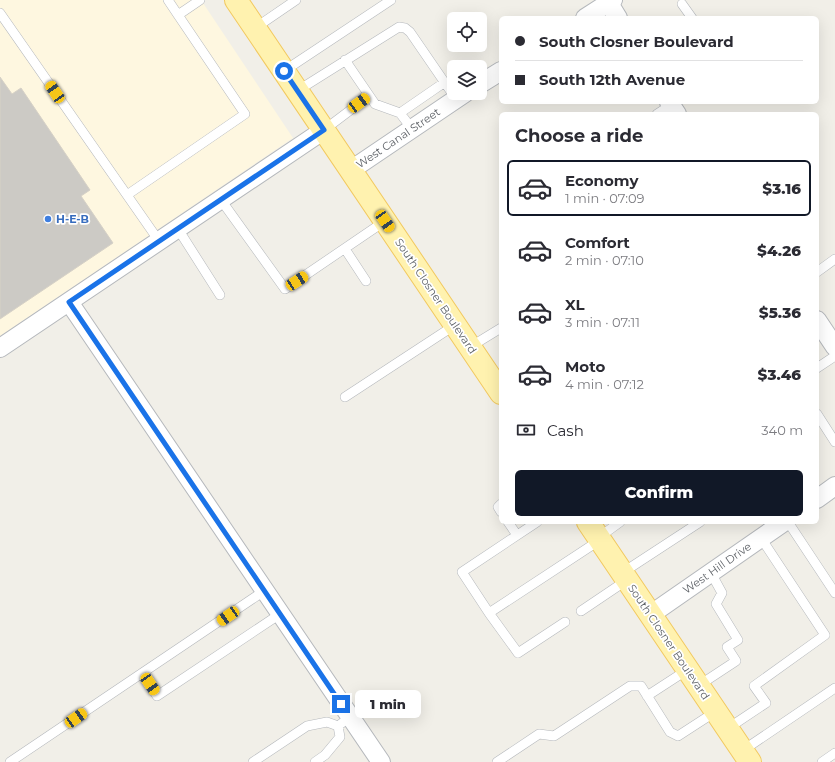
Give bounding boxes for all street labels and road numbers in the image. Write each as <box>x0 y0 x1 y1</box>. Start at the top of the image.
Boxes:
street label: West Canal Street <box>353 104 443 171</box>
street label: South Closner Boulevard <box>392 236 480 356</box>
street label: West Hill Drive <box>680 539 754 597</box>
street label: South Closner Boulevard <box>625 582 713 702</box>

